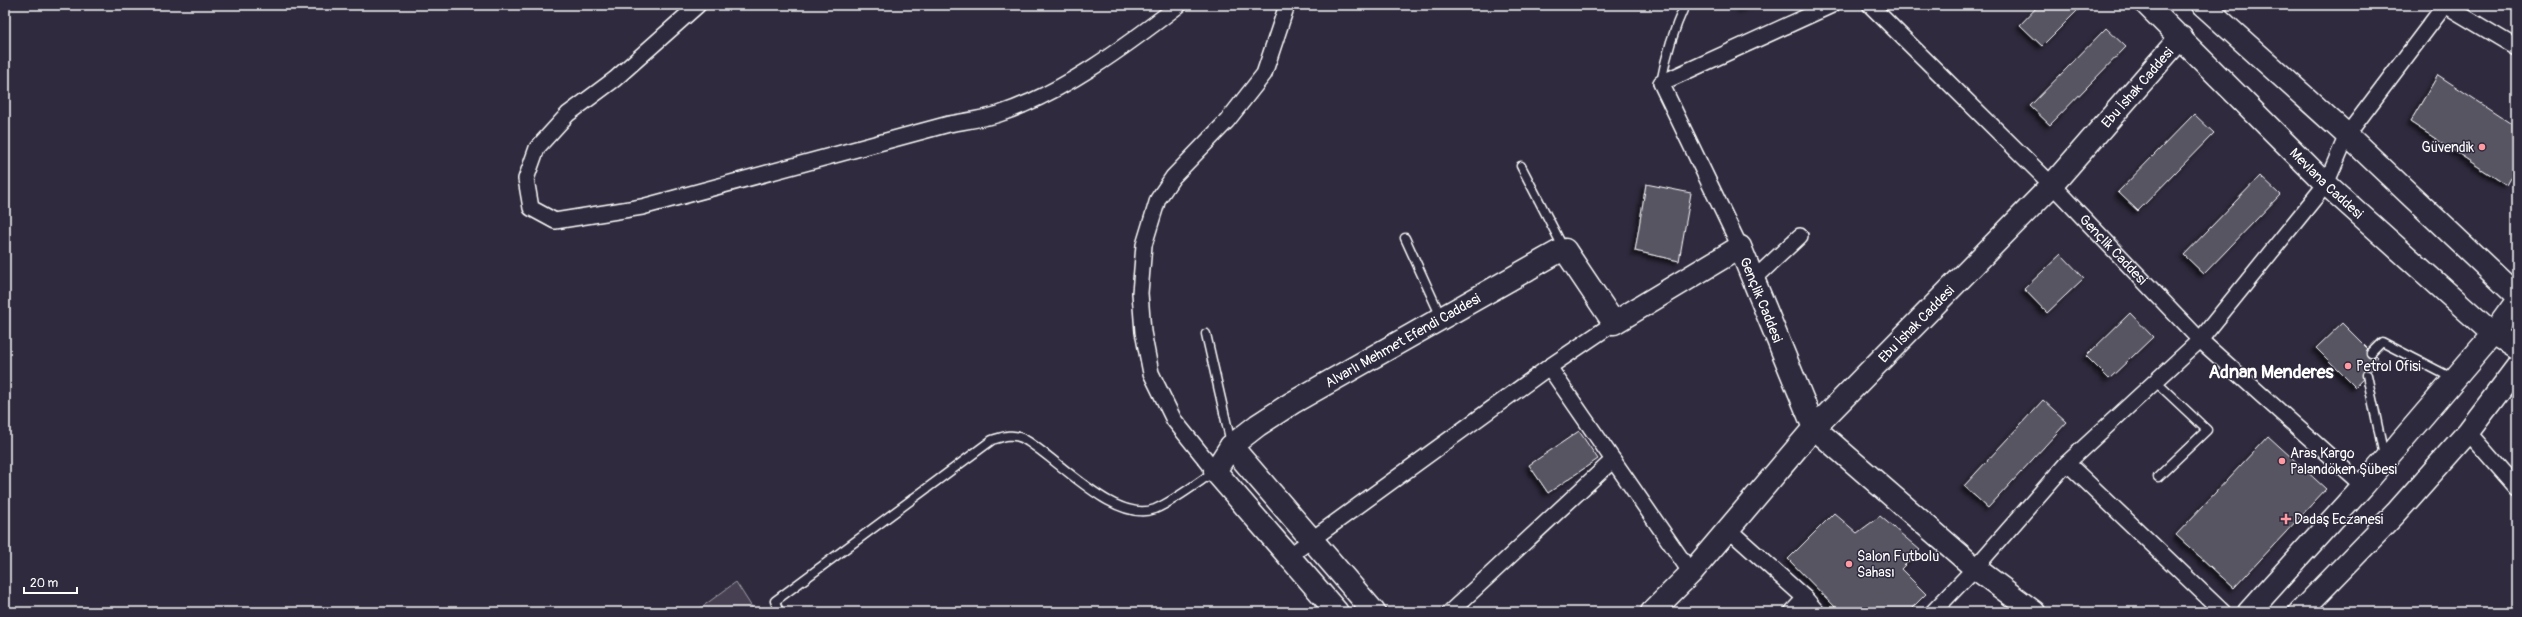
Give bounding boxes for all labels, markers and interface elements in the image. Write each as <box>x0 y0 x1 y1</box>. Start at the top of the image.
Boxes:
street label: Ebu İshak Caddesi <box>2098 44 2177 131</box>
place label: Güvendik <box>2421 139 2474 156</box>
marker: Güvendik <box>2477 142 2487 152</box>
street label: Mevlana Caddesi <box>2286 145 2367 223</box>
street label: Gençlik Caddesi <box>2076 211 2151 289</box>
street label: Gençlik Caddesi <box>1736 255 1786 345</box>
street label: Ebu İshak Caddesi <box>1875 282 1958 366</box>
street label: Alvarlı Mehmet Efendi Caddesi <box>1322 290 1484 391</box>
place label: Petrol Ofisi <box>2356 358 2421 375</box>
district label: Adnan Menderes <box>2208 361 2335 384</box>
marker: Petrol Ofisi <box>2343 361 2353 371</box>
place label: Aras Kargo Palandöken Şübesi <box>2290 445 2398 478</box>
marker: Aras Kargo Palandöken Şübesi <box>2277 456 2287 466</box>
place label: Dadaş Eczanesi <box>2294 511 2384 528</box>
marker: Dadaş Eczanesi <box>2281 514 2291 524</box>
place label: Salon Futbolu Sahası <box>1857 548 1939 581</box>
marker: Salon Futbolu Sahası <box>1844 559 1854 569</box>
scale bar <box>24 569 77 595</box>
text: 20 m <box>30 576 59 591</box>

